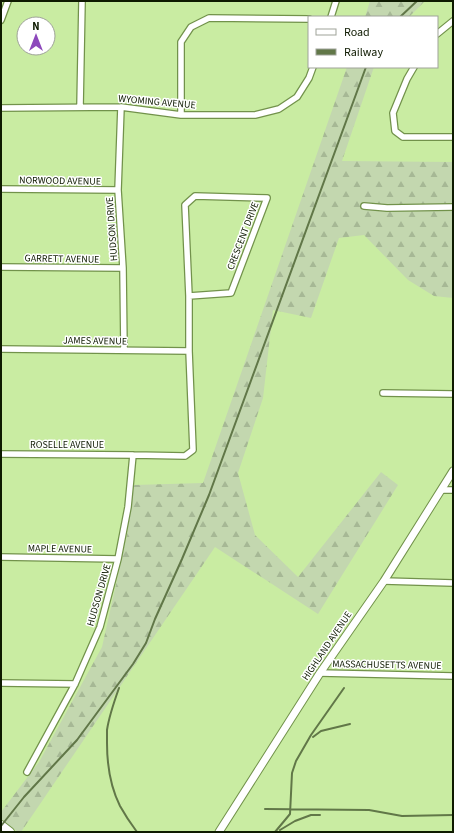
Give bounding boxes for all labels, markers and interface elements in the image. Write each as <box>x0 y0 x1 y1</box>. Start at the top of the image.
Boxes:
north arrow <box>16 16 56 56</box>
legend <box>308 16 438 68</box>
text: N <box>32 19 40 34</box>
text: Road <box>344 24 370 41</box>
text: Railway <box>344 44 383 61</box>
street label: WYOMING AVENUE <box>118 92 196 112</box>
street label: NORWOOD AVENUE <box>19 173 101 189</box>
street label: HUDSON DRIVE <box>103 196 121 262</box>
street label: CRESCENT DRIVE <box>224 200 262 272</box>
street label: GARRETT AVENUE <box>24 251 100 267</box>
street label: JAMES AVENUE <box>63 333 127 349</box>
street label: ROSELLE AVENUE <box>30 438 104 452</box>
street label: MAPLE AVENUE <box>28 541 92 557</box>
street label: HUDSON DRIVE <box>83 562 115 628</box>
street label: HIGHLAND AVENUE <box>299 609 355 683</box>
street label: MASSACHUSETTS AVENUE <box>332 657 442 673</box>

